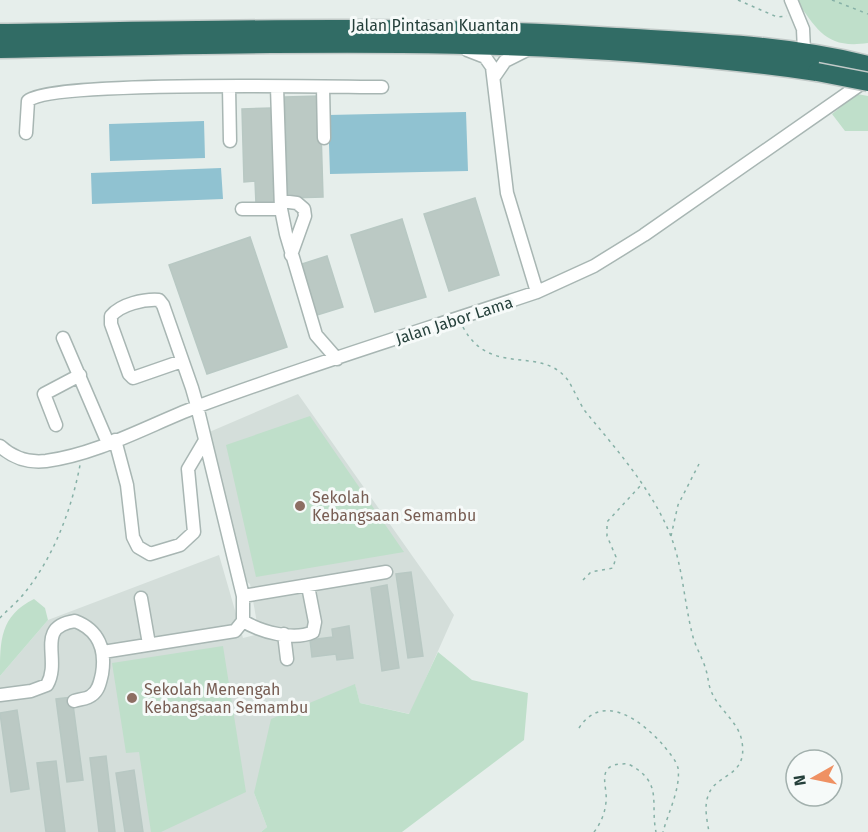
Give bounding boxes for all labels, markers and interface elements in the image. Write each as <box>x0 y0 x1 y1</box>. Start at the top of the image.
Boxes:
street label: Jalan Pintasan Kuantan <box>351 16 519 35</box>
street label: Jalan Jabor Lama <box>393 293 515 348</box>
place label: Sekolah Kebangsaan Semambu <box>312 488 476 525</box>
marker: Sekolah Kebangsaan Semambu <box>293 499 307 513</box>
place label: Sekolah Menengah Kebangsaan Semambu <box>144 680 308 717</box>
marker: Sekolah Menengah Kebangsaan Semambu <box>125 691 139 705</box>
north arrow <box>784 748 844 808</box>
text: N <box>789 774 810 787</box>

